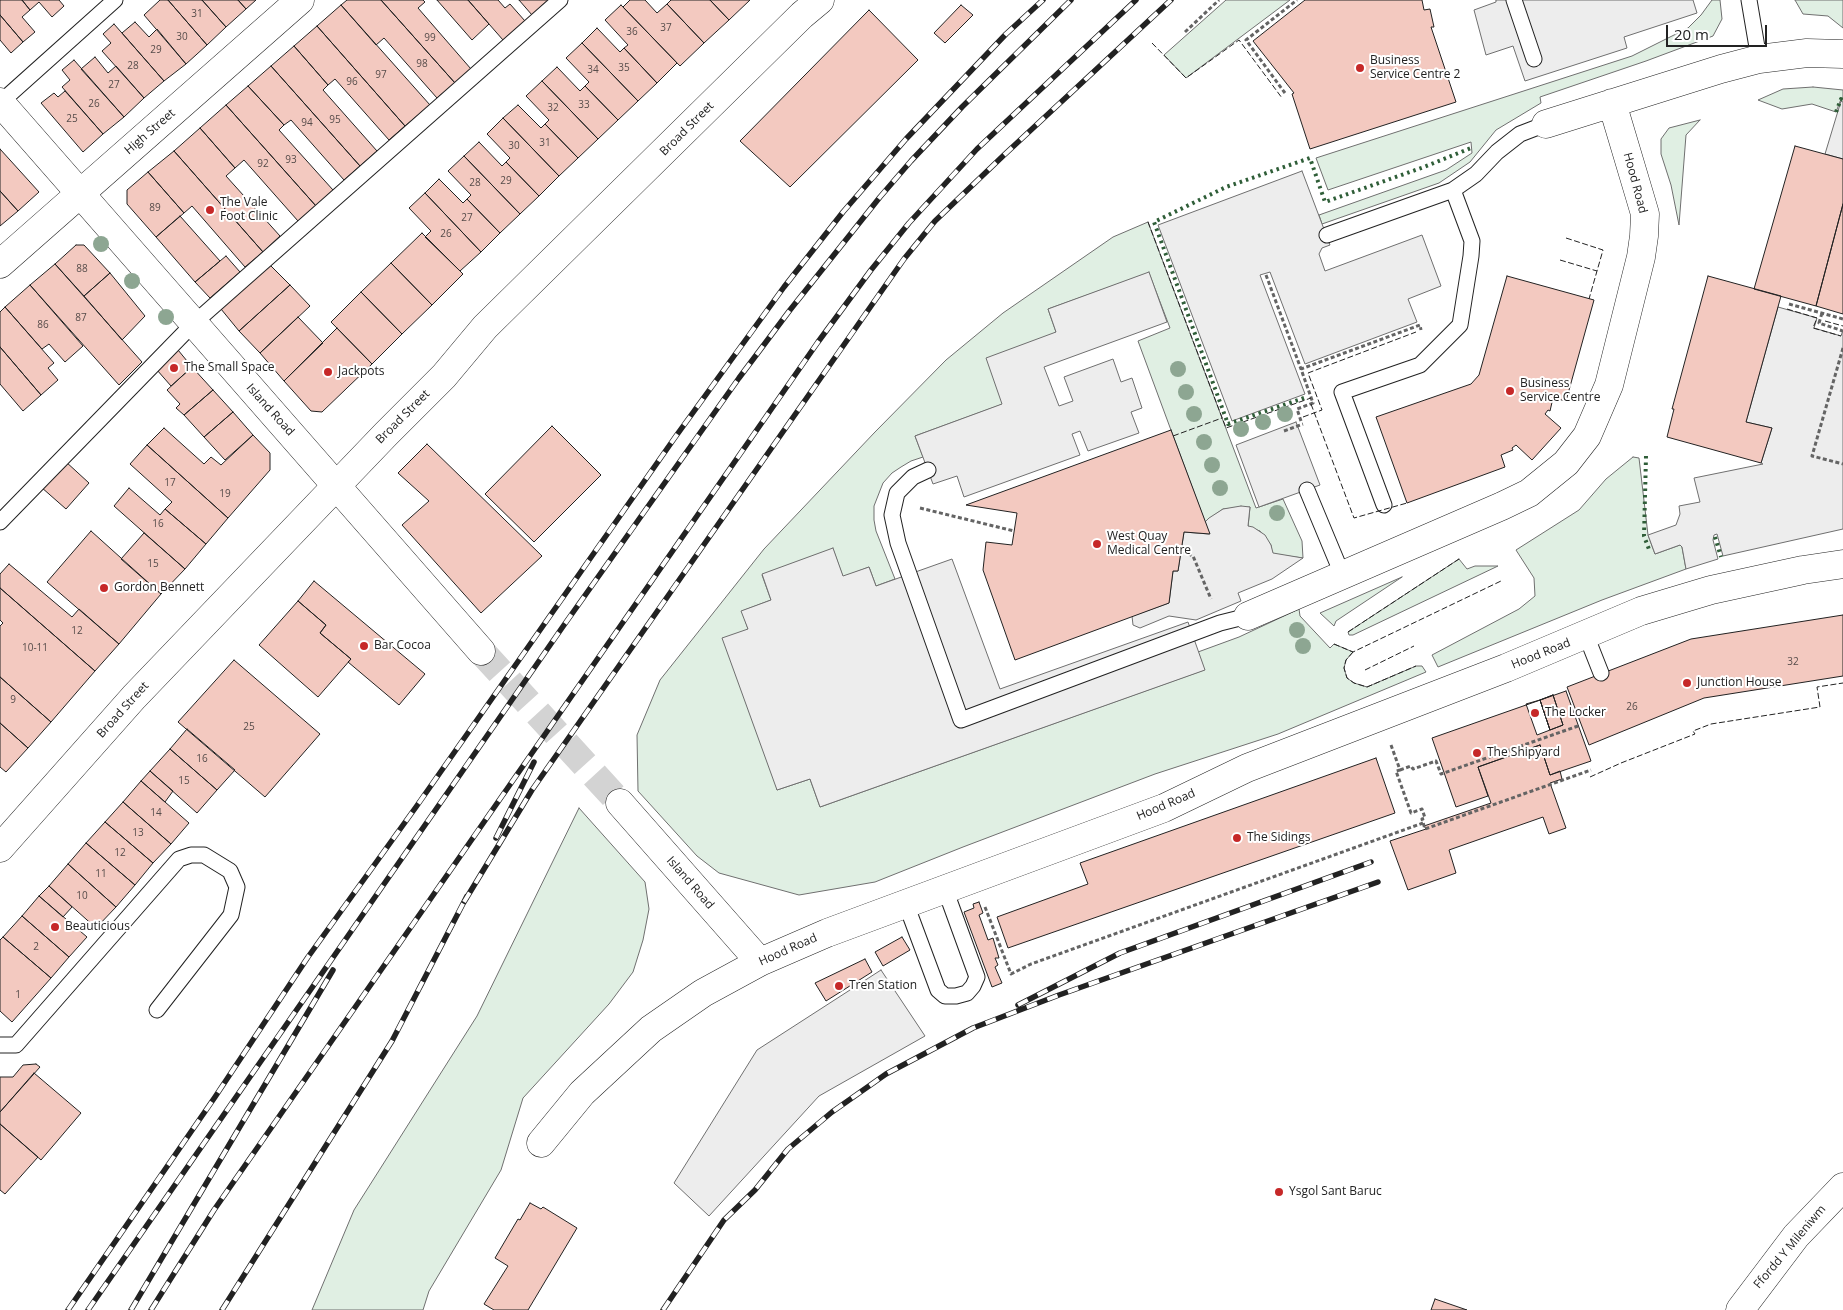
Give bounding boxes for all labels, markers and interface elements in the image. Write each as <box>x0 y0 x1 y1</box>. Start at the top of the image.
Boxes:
house number: 31 <box>191 8 203 20</box>
scale bar <box>1668 15 1769 47</box>
house number: 37 <box>660 22 672 34</box>
text: 20 m <box>1674 24 1709 44</box>
house number: 36 <box>626 26 638 38</box>
house number: 30 <box>176 31 188 43</box>
house number: 99 <box>424 32 436 44</box>
house number: 29 <box>150 44 162 56</box>
place label: Business Service Centre 2 <box>1370 54 1460 82</box>
house number: 98 <box>416 58 428 70</box>
house number: 28 <box>127 60 139 72</box>
house number: 35 <box>618 62 630 74</box>
marker: Business Service Centre 2 <box>1354 62 1366 74</box>
house number: 34 <box>587 64 599 76</box>
house number: 97 <box>375 69 387 81</box>
house number: 96 <box>346 76 358 88</box>
house number: 27 <box>108 79 120 91</box>
house number: 26 <box>88 98 100 110</box>
house number: 33 <box>578 99 590 111</box>
street label: Broad Street <box>657 99 717 159</box>
house number: 32 <box>547 102 559 114</box>
street label: High Street <box>122 106 178 158</box>
house number: 25 <box>66 113 78 125</box>
house number: 95 <box>329 114 341 126</box>
house number: 94 <box>301 117 313 129</box>
house number: 31 <box>539 137 551 149</box>
house number: 30 <box>508 140 520 152</box>
street label: Hood Road <box>1620 151 1650 215</box>
house number: 93 <box>285 154 297 166</box>
house number: 92 <box>257 158 269 170</box>
house number: 29 <box>500 175 512 187</box>
house number: 28 <box>469 177 481 189</box>
place label: The Vale Foot Clinic <box>220 196 278 224</box>
house number: 89 <box>149 202 161 214</box>
marker: The Vale Foot Clinic <box>204 204 216 216</box>
house number: 27 <box>461 212 473 224</box>
house number: 26 <box>440 228 452 240</box>
house number: 88 <box>76 263 88 275</box>
house number: 87 <box>75 312 87 324</box>
house number: 86 <box>37 319 49 331</box>
place label: The Small Space <box>184 361 274 375</box>
marker: The Small Space <box>168 362 180 374</box>
place label: Jackpots <box>338 365 384 379</box>
marker: Jackpots <box>322 366 334 378</box>
place label: Business Service Centre <box>1520 377 1600 405</box>
street label: Island Road <box>243 381 297 439</box>
marker: Business Service Centre <box>1504 385 1516 397</box>
street label: Broad Street <box>373 387 433 447</box>
house number: 17 <box>164 477 176 489</box>
house number: 19 <box>219 488 231 500</box>
house number: 16 <box>152 518 164 530</box>
place label: West Quay Medical Centre <box>1107 530 1191 558</box>
marker: West Quay Medical Centre <box>1091 538 1103 550</box>
house number: 15 <box>147 558 159 570</box>
place label: Gordon Bennett <box>114 581 204 595</box>
marker: Gordon Bennett <box>98 582 110 594</box>
house number: 12 <box>71 625 83 637</box>
street label: Hood Road <box>1509 636 1573 672</box>
place label: Bar Cocoa <box>374 639 431 653</box>
marker: Bar Cocoa <box>358 640 370 652</box>
house number: 10-11 <box>22 642 48 654</box>
house number: 32 <box>1787 656 1799 668</box>
place label: Junction House <box>1697 676 1782 690</box>
marker: Junction House <box>1681 677 1693 689</box>
street label: Broad Street <box>94 679 152 741</box>
house number: 9 <box>10 694 16 706</box>
house number: 26 <box>1626 701 1638 713</box>
place label: The Locker <box>1545 706 1606 720</box>
marker: The Locker <box>1529 707 1541 719</box>
house number: 25 <box>243 721 255 733</box>
place label: The Shipyard <box>1487 746 1560 760</box>
marker: The Shipyard <box>1471 747 1483 759</box>
house number: 16 <box>196 753 208 765</box>
house number: 15 <box>178 775 190 787</box>
street label: Hood Road <box>1134 786 1198 824</box>
house number: 14 <box>150 807 162 819</box>
house number: 13 <box>132 827 144 839</box>
place label: The Sidings <box>1247 831 1310 845</box>
marker: The Sidings <box>1231 832 1243 844</box>
house number: 12 <box>114 847 126 859</box>
street label: Island Road <box>663 854 717 912</box>
house number: 11 <box>95 868 107 880</box>
house number: 10 <box>76 890 88 902</box>
place label: Beauticious <box>65 920 130 934</box>
marker: Beauticious <box>49 921 61 933</box>
street label: Hood Road <box>757 931 819 969</box>
house number: 2 <box>33 941 39 953</box>
place label: Tren Station <box>849 979 917 993</box>
marker: Tren Station <box>833 980 845 992</box>
house number: 1 <box>15 989 21 1001</box>
place label: Ysgol Sant Baruc <box>1289 1185 1382 1199</box>
marker: Ysgol Sant Baruc <box>1273 1186 1285 1198</box>
street label: Ffordd Y Mileniwm <box>1751 1202 1829 1292</box>

